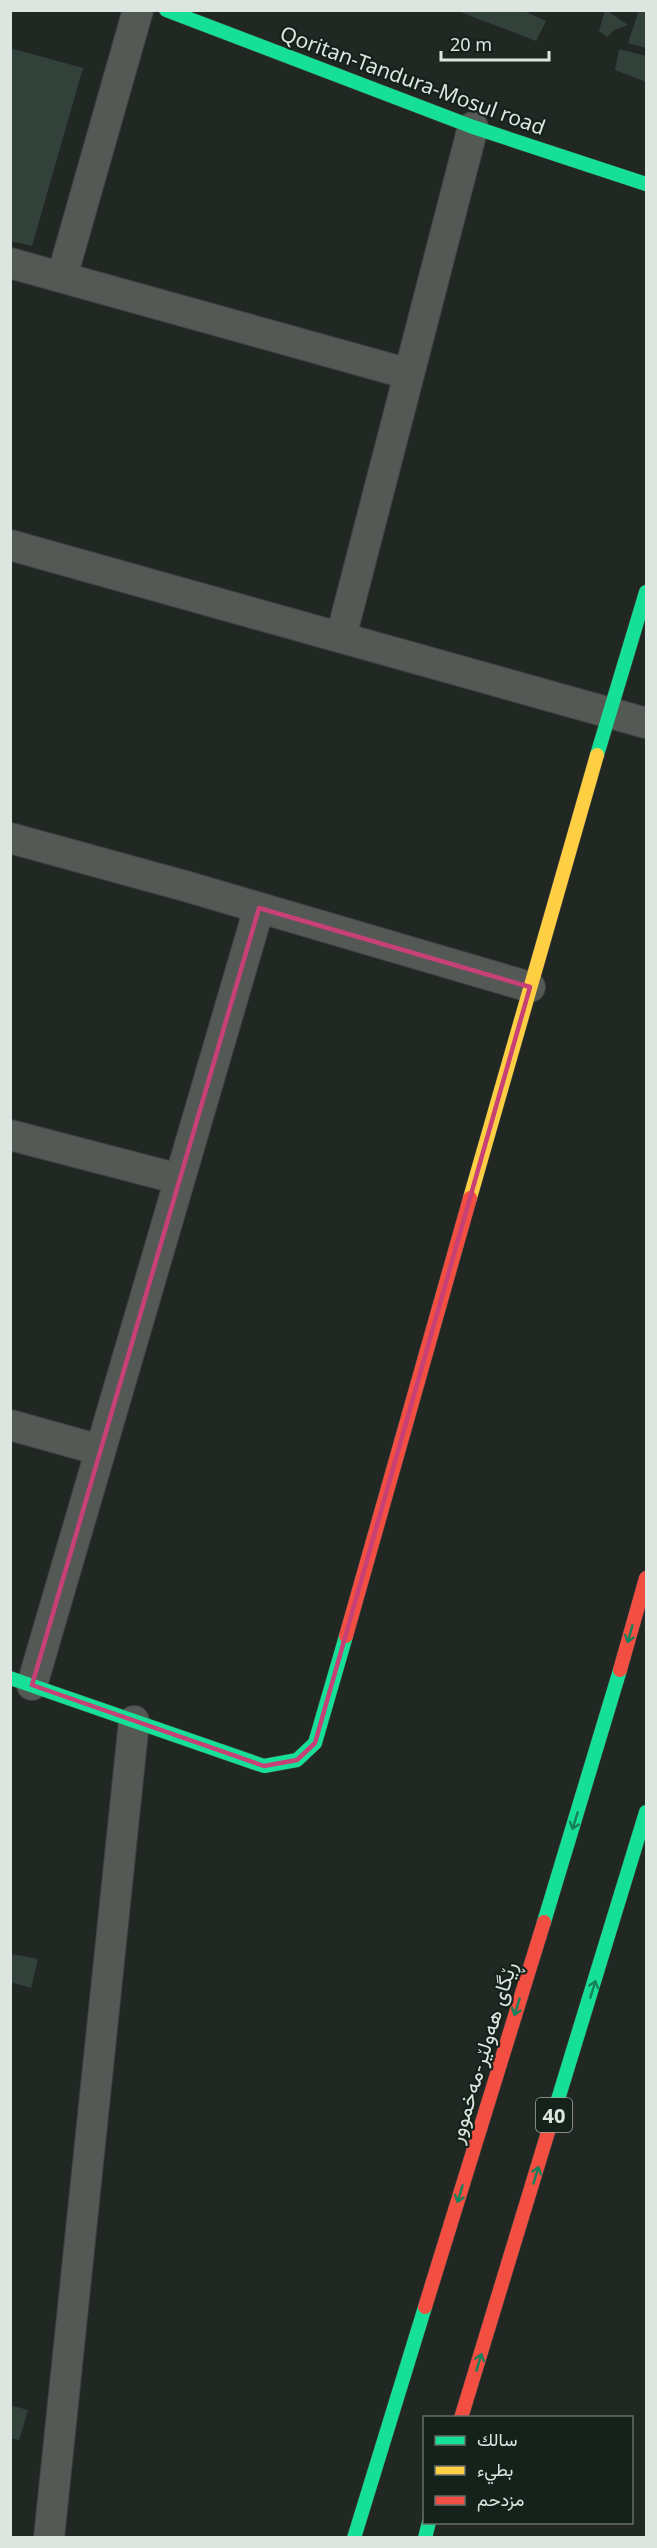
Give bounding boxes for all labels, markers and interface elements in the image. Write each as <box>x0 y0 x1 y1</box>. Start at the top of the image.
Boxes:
street label: Qoritan-Tandura-Mosul road <box>277 19 549 141</box>
scale bar <box>441 24 549 62</box>
text: 20 m <box>450 32 492 56</box>
one-way arrow <box>624 1624 635 1643</box>
one-way arrow <box>569 1811 580 1830</box>
street label: ڕێگای هەولێر-مەخموور <box>441 1958 527 2148</box>
one-way arrow <box>588 1980 599 1999</box>
one-way arrow <box>511 1997 522 2016</box>
road number: 40 <box>536 2098 572 2132</box>
one-way arrow <box>531 2166 542 2185</box>
one-way arrow <box>454 2184 465 2203</box>
one-way arrow <box>474 2353 485 2372</box>
legend <box>423 2416 633 2524</box>
text: سالك <box>477 2427 517 2451</box>
text: بطيء <box>477 2457 513 2485</box>
text: مزدحم <box>477 2487 524 2512</box>

